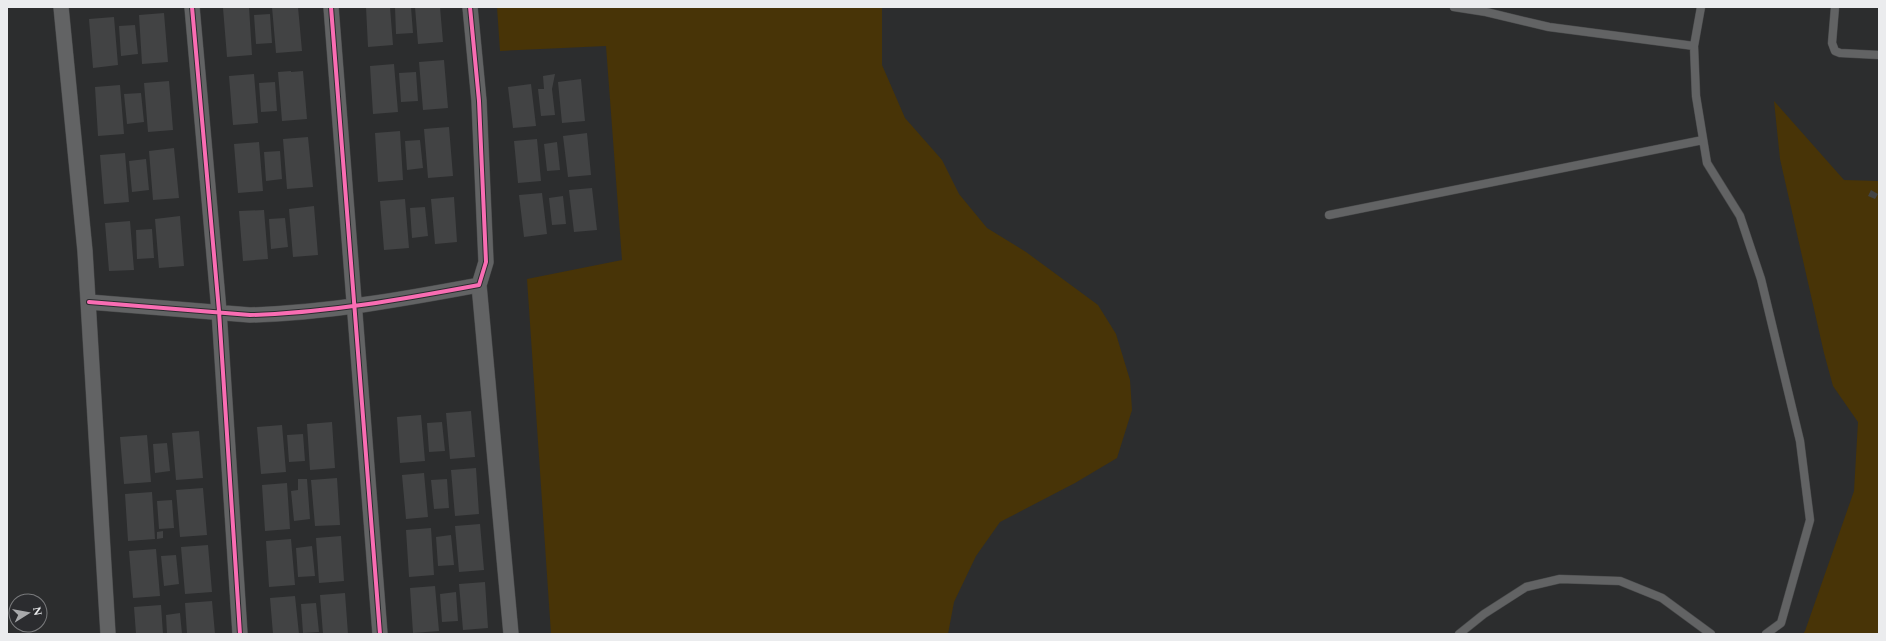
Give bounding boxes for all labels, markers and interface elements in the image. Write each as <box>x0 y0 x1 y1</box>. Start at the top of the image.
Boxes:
north arrow <box>8 593 48 633</box>
text: N <box>28 605 47 617</box>

